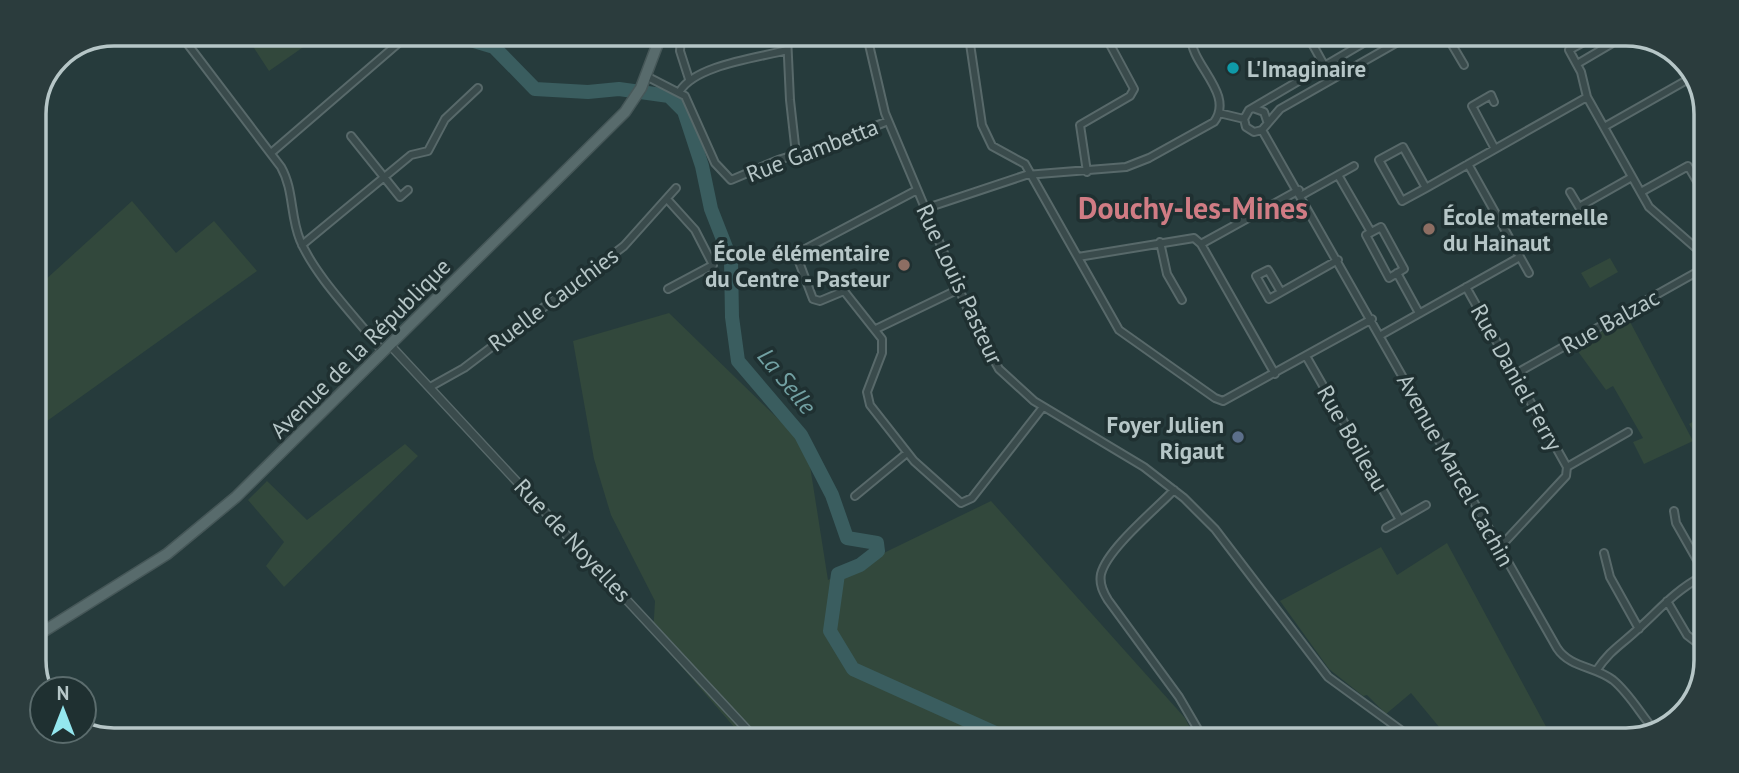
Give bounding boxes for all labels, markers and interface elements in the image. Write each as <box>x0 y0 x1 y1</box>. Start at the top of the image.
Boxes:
place label: L'Imaginaire <box>1247 54 1366 83</box>
marker: L'Imaginaire <box>1225 60 1241 76</box>
street label: Rue Gambetta <box>742 112 882 188</box>
district label: Douchy-les-Mines <box>1078 188 1308 227</box>
street label: Rue Louis Pasteur <box>910 199 1010 369</box>
place label: École maternelle du Hainaut <box>1443 202 1608 257</box>
marker: École maternelle du Hainaut <box>1421 221 1437 237</box>
place label: École élémentaire du Centre - Pasteur <box>705 238 891 293</box>
street label: Ruelle Cauchies <box>482 241 624 357</box>
street label: Avenue de la République <box>264 252 456 444</box>
marker: École élémentaire du Centre - Pasteur <box>896 257 912 273</box>
street label: Rue Balzac <box>1556 282 1664 360</box>
street label: Rue Daniel Ferry <box>1465 299 1569 456</box>
water label: La Selle <box>751 342 823 420</box>
street label: Avenue Marcel Cachin <box>1391 369 1521 571</box>
street label: Rue Boileau <box>1311 380 1395 496</box>
place label: Foyer Julien Rigaut <box>1107 410 1224 465</box>
marker: Foyer Julien Rigaut <box>1230 429 1246 445</box>
street label: Rue de Noyelles <box>508 472 638 608</box>
north arrow <box>28 675 98 745</box>
text: N <box>57 681 69 705</box>

